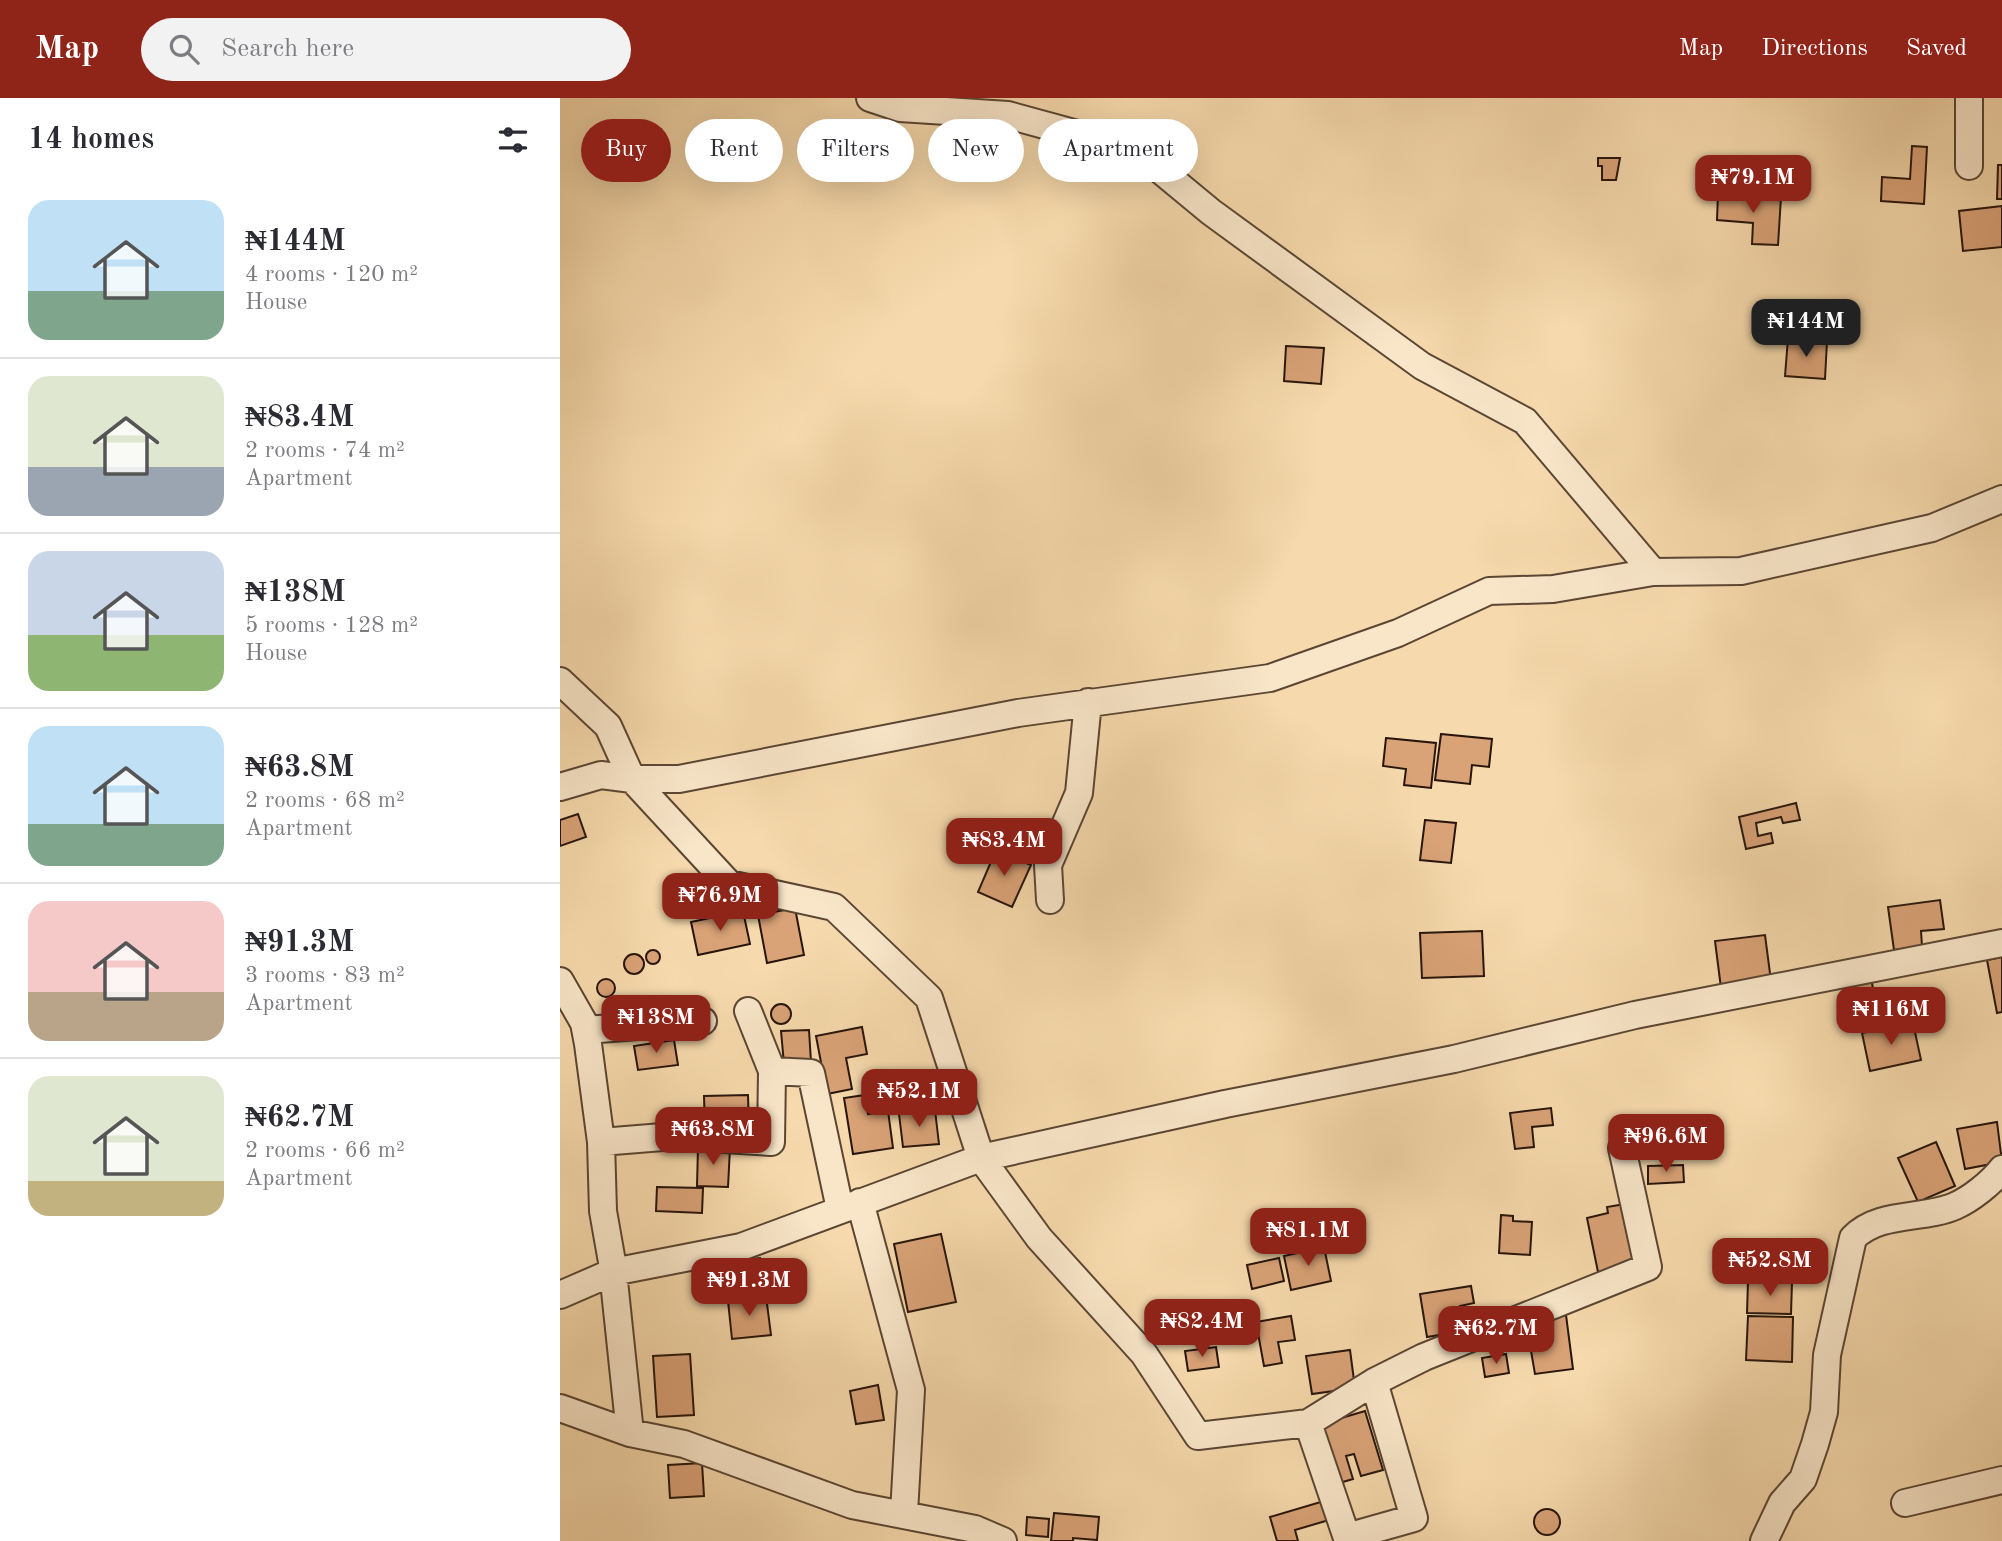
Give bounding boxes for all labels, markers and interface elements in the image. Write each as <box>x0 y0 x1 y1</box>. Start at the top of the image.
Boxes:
search box <box>141 18 631 81</box>
icon: search <box>165 30 203 68</box>
text: Map <box>35 33 99 66</box>
text: Search here <box>221 36 354 62</box>
text: Map <box>1679 37 1723 61</box>
text: Directions <box>1761 37 1868 61</box>
text: Saved <box>1906 37 1967 61</box>
chip: Buy <box>581 119 671 182</box>
chip: Rent <box>685 119 783 182</box>
chip: Filters <box>797 119 914 182</box>
chip: New <box>928 119 1024 182</box>
chip: Apartment <box>1038 119 1198 182</box>
icon: filters <box>494 121 532 159</box>
text: 14 homes <box>28 125 154 155</box>
pin: ₦79.1M <box>1696 156 1810 215</box>
text: ₦79.1M <box>1711 166 1795 189</box>
text: ₦144M <box>245 227 346 257</box>
icon: home <box>84 228 168 312</box>
text: 4 rooms · 120 m² <box>245 263 418 286</box>
text: House <box>245 291 307 314</box>
pin: ₦144M <box>1757 300 1855 359</box>
text: ₦144M <box>1767 310 1845 333</box>
text: ₦83.4M <box>245 403 354 433</box>
icon: home <box>84 404 168 488</box>
text: 2 rooms · 74 m² <box>245 439 405 462</box>
text: Apartment <box>245 467 353 490</box>
text: ₦138M <box>245 578 346 608</box>
icon: home <box>84 579 168 663</box>
text: 5 rooms · 128 m² <box>245 614 418 637</box>
text: House <box>245 642 307 665</box>
text: ₦63.8M <box>245 753 354 783</box>
icon: home <box>84 754 168 838</box>
text: 2 rooms · 68 m² <box>245 789 405 812</box>
text: Apartment <box>245 817 353 840</box>
pin: ₦83.4M <box>947 818 1061 878</box>
text: ₦83.4M <box>962 829 1046 852</box>
pin: ₦76.9M <box>663 874 777 933</box>
text: ₦76.9M <box>678 884 762 907</box>
text: ₦91.3M <box>245 928 354 958</box>
icon: home <box>84 929 168 1013</box>
text: 3 rooms · 83 m² <box>245 964 405 987</box>
pin: ₦116M <box>1842 988 1940 1047</box>
text: Apartment <box>245 992 353 1015</box>
pin: ₦138M <box>607 996 705 1055</box>
text: ₦116M <box>1852 998 1930 1021</box>
text: ₦138M <box>617 1006 695 1029</box>
pin: ₦52.1M <box>862 1070 976 1129</box>
text: ₦52.1M <box>877 1080 961 1103</box>
text: ₦62.7M <box>245 1103 354 1133</box>
icon: home <box>84 1104 168 1188</box>
pin: ₦63.8M <box>656 1108 770 1167</box>
pin: ₦96.6M <box>1609 1114 1723 1174</box>
text: ₦63.8M <box>671 1118 755 1141</box>
text: ₦96.6M <box>1624 1125 1708 1148</box>
text: 2 rooms · 66 m² <box>245 1139 405 1162</box>
text: Apartment <box>245 1167 353 1190</box>
pin: ₦81.1M <box>1251 1208 1365 1268</box>
text: ₦81.1M <box>1266 1219 1350 1242</box>
pin: ₦52.8M <box>1713 1238 1827 1298</box>
text: ₦52.8M <box>1728 1249 1812 1272</box>
pin: ₦91.3M <box>692 1258 806 1318</box>
text: ₦91.3M <box>707 1269 791 1292</box>
pin: ₦82.4M <box>1145 1300 1259 1359</box>
pin: ₦62.7M <box>1439 1306 1553 1366</box>
text: ₦82.4M <box>1160 1310 1244 1333</box>
text: ₦62.7M <box>1454 1317 1538 1340</box>

